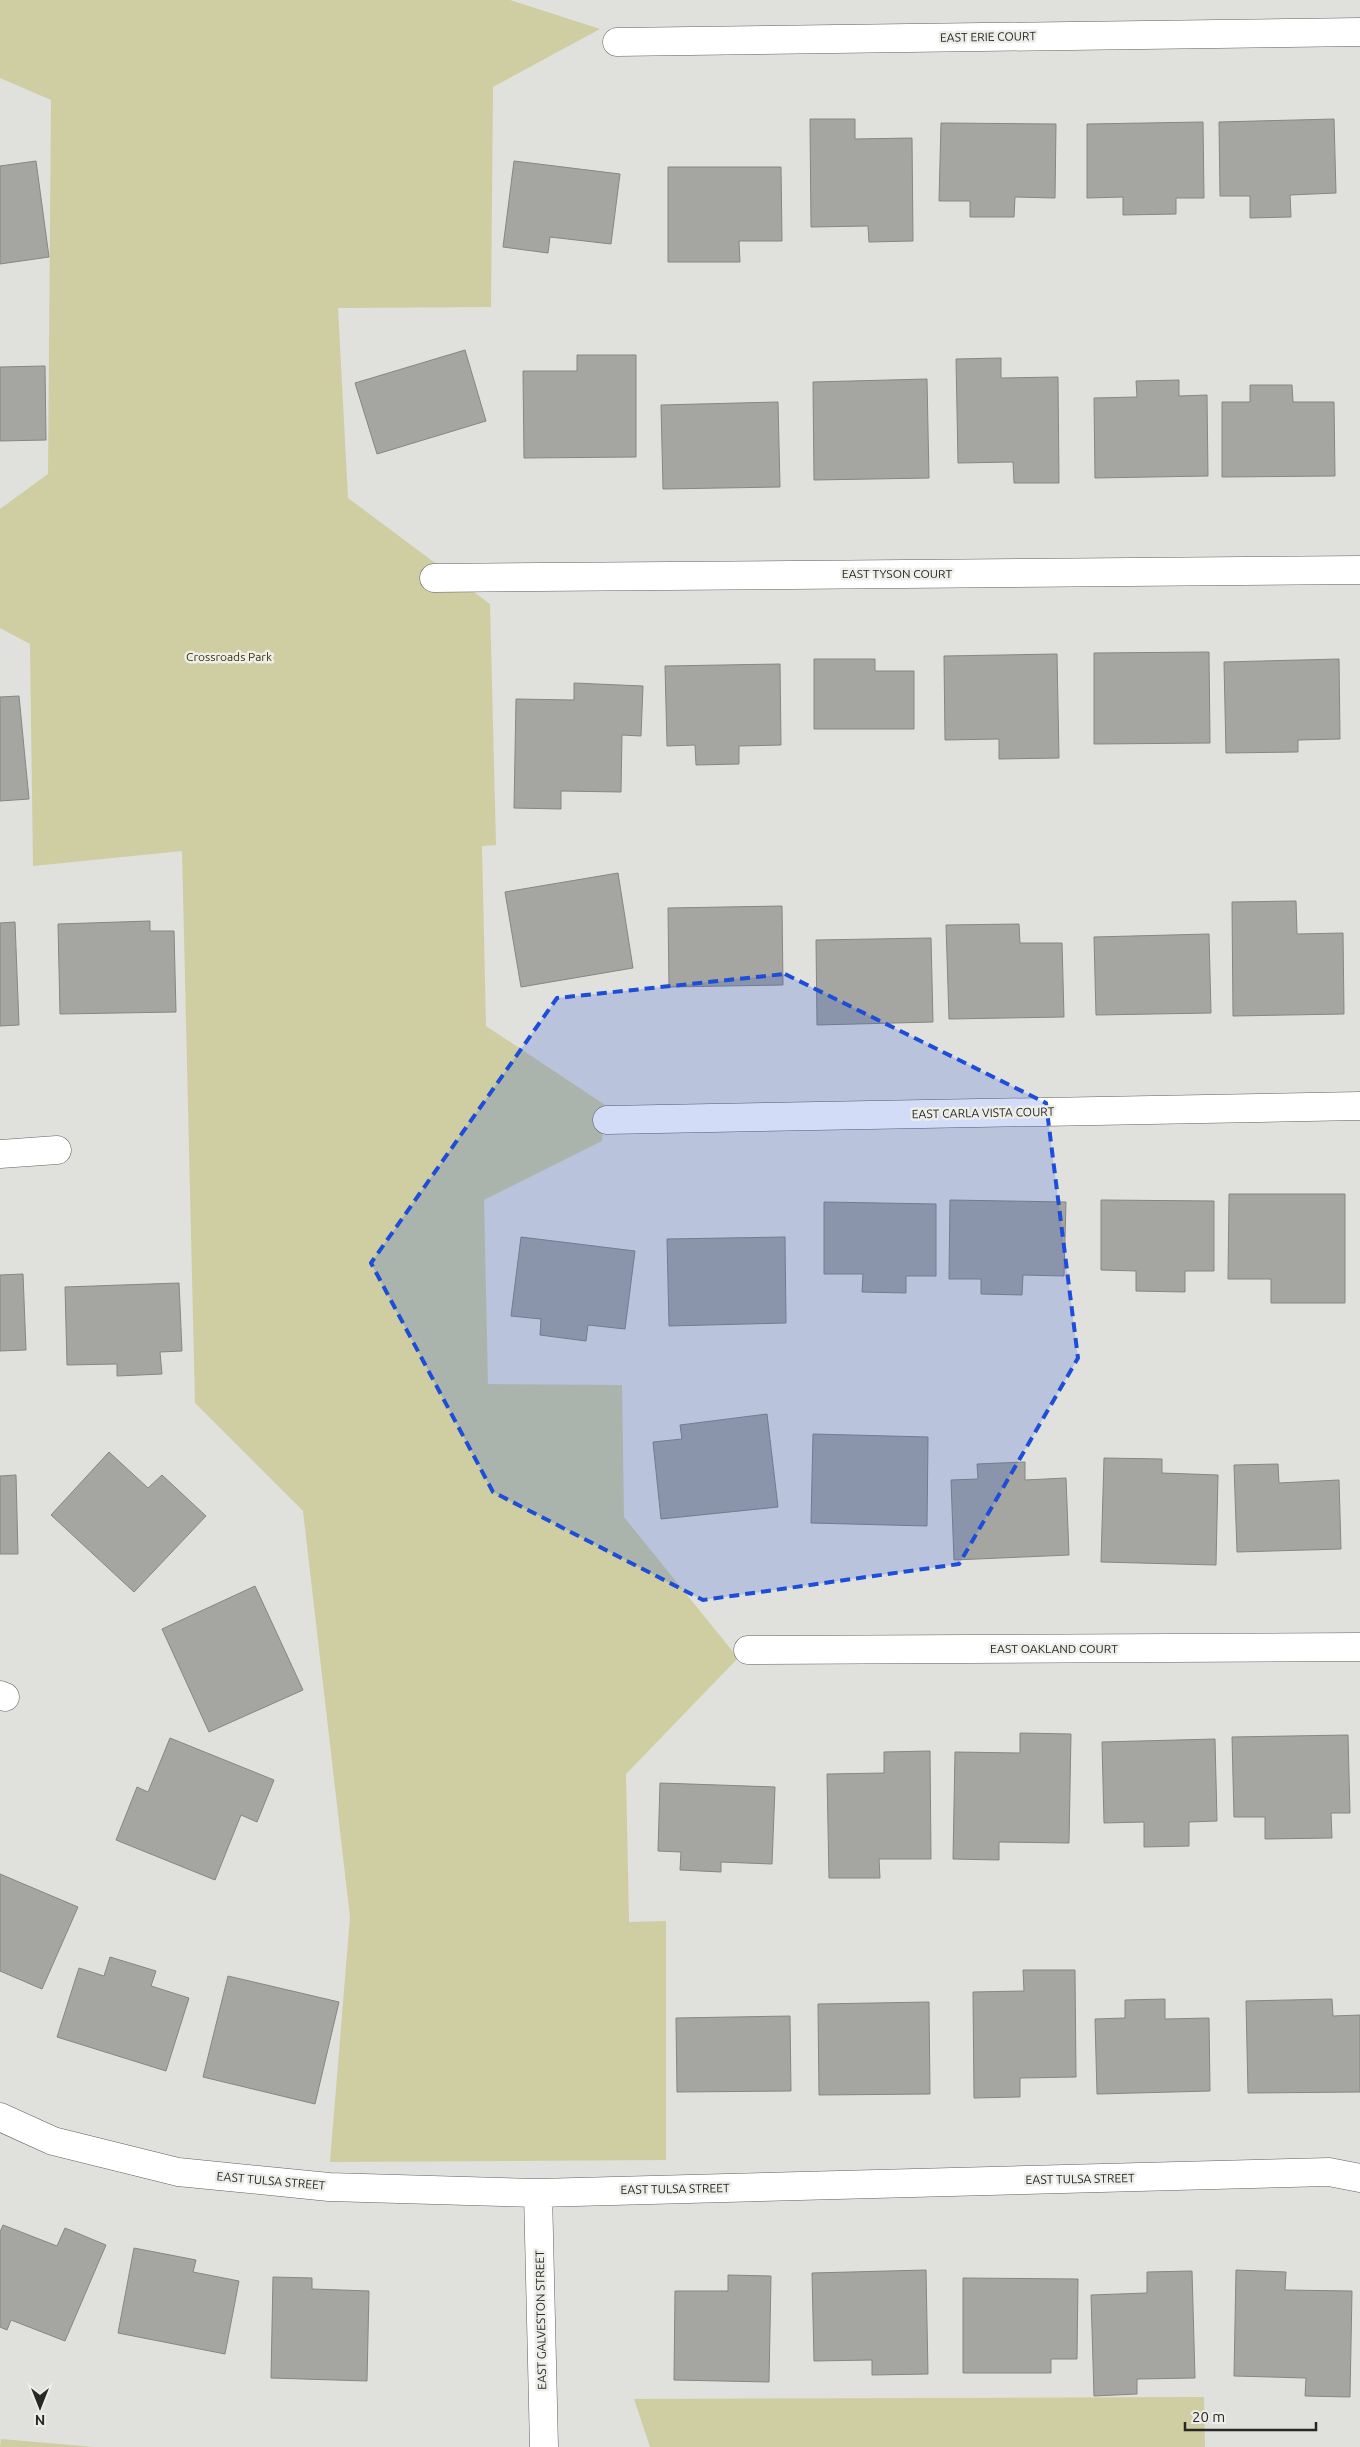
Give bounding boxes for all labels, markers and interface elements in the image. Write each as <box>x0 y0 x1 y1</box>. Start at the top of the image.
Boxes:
street label: EAST ERIE COURT <box>940 29 1037 44</box>
street label: EAST TYSON COURT <box>842 567 953 580</box>
park label: Crossroads Park <box>186 650 272 663</box>
street label: EAST CARLA VISTA COURT <box>911 1105 1055 1120</box>
street label: EAST OAKLAND COURT <box>990 1642 1118 1655</box>
street label: EAST TULSA STREET <box>216 2169 326 2192</box>
street label: EAST TULSA STREET <box>1025 2171 1135 2186</box>
street label: EAST TULSA STREET <box>620 2181 730 2196</box>
street label: EAST GALVESTON STREET <box>533 2250 548 2390</box>
north arrow <box>15 2382 65 2432</box>
scale bar <box>1185 2400 1316 2432</box>
text: 20 m <box>1192 2408 1225 2425</box>
text: N <box>35 2412 45 2428</box>

